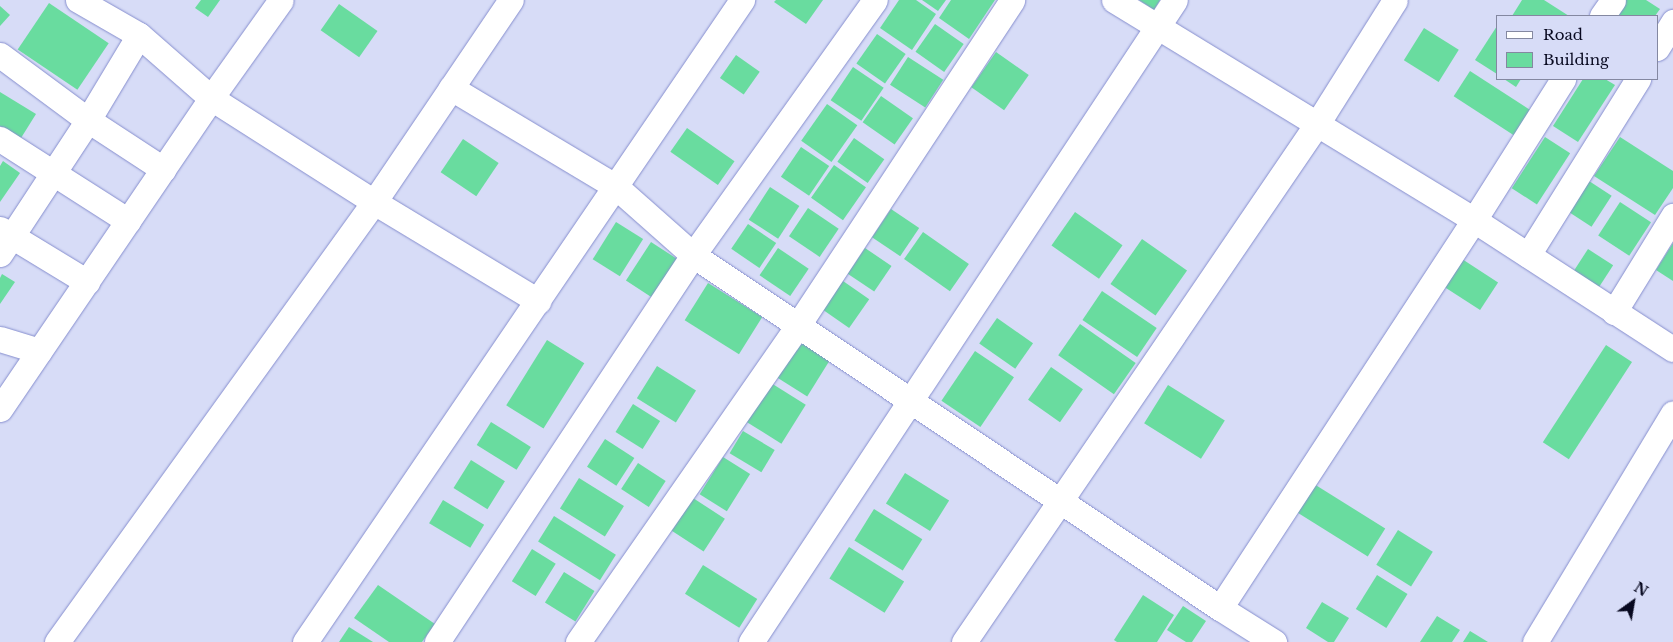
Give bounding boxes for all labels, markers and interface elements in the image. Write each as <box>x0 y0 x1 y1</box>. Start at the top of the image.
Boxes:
legend <box>1496 15 1658 80</box>
text: Road <box>1543 25 1583 44</box>
text: Building <box>1543 50 1609 69</box>
north arrow <box>1608 577 1658 627</box>
text: N <box>1631 578 1651 600</box>

